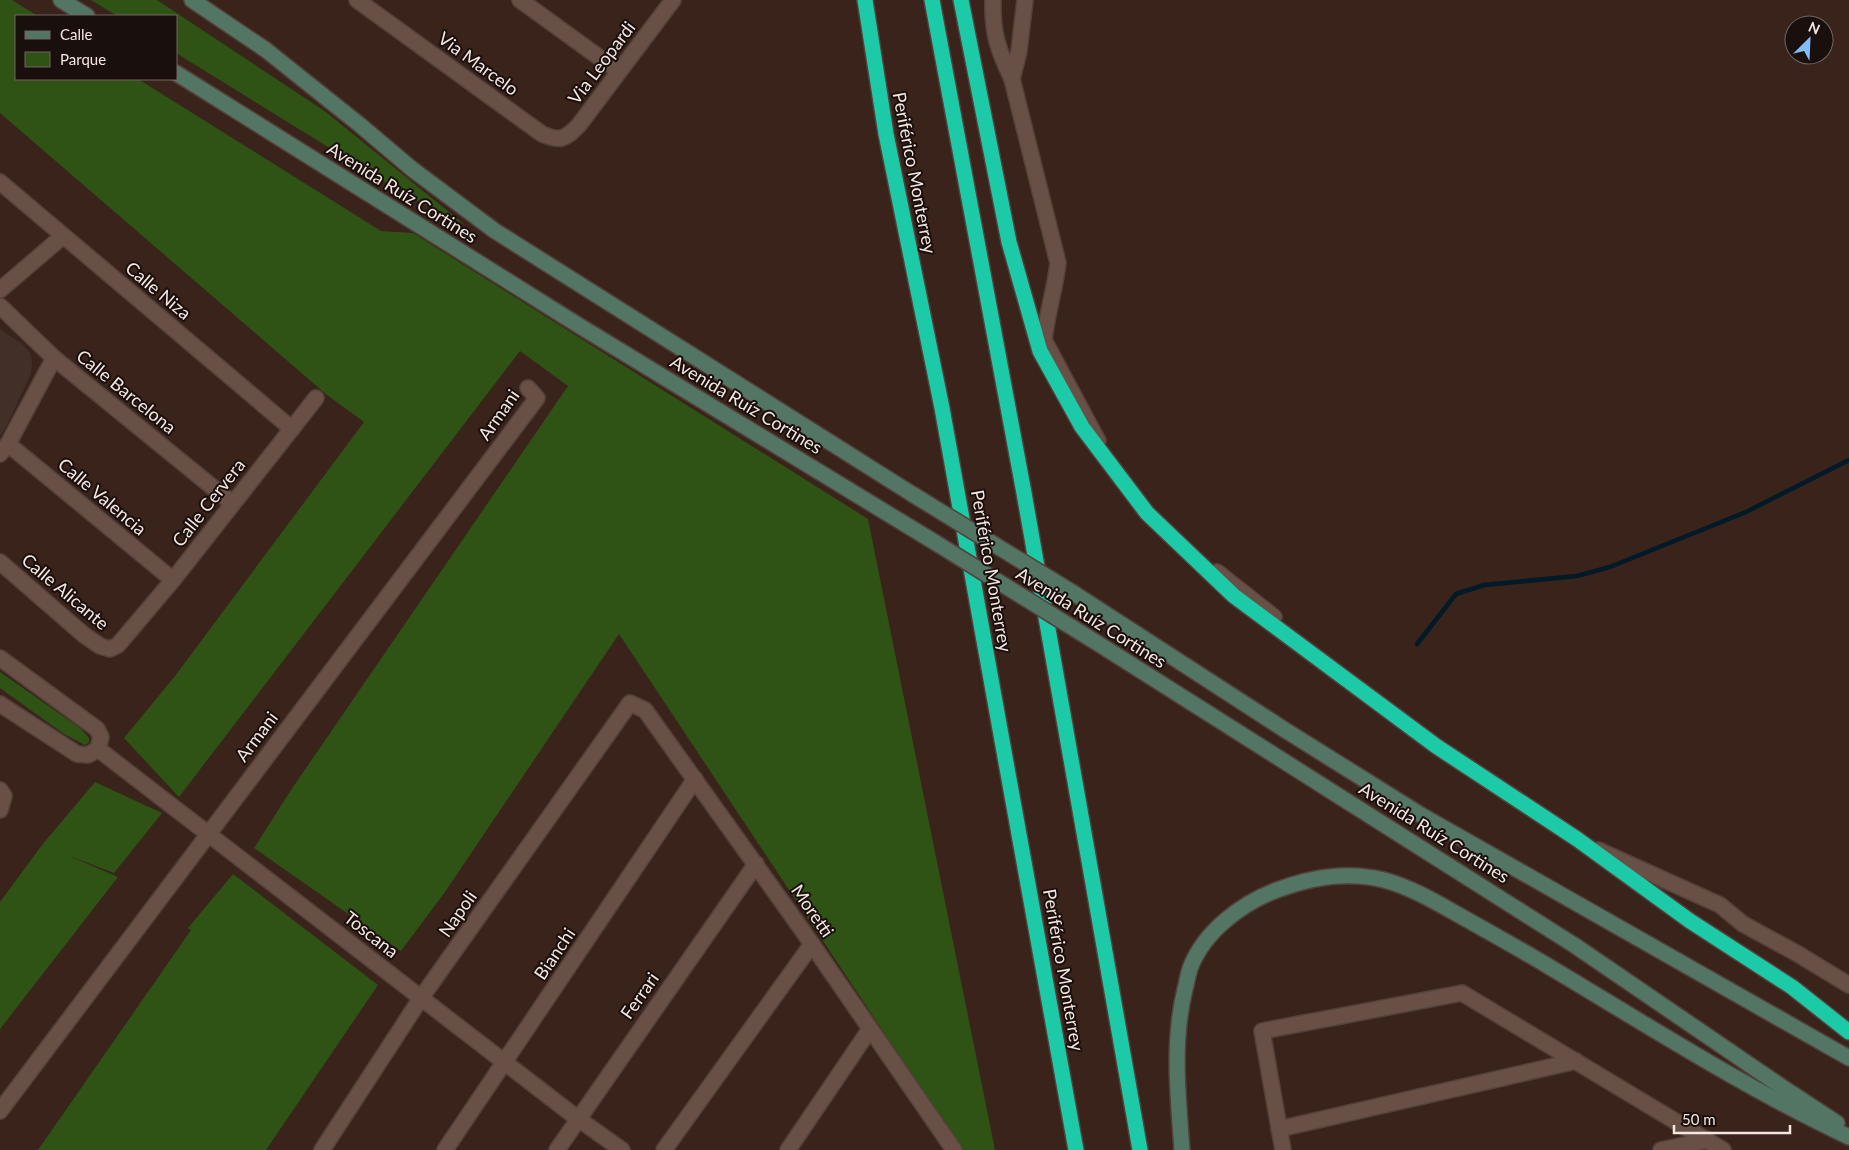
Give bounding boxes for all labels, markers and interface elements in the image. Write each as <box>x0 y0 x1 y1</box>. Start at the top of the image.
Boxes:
legend <box>15 15 178 80</box>
north arrow <box>1784 15 1834 65</box>
street label: Via Leopardi <box>563 17 639 108</box>
text: N <box>1806 18 1823 38</box>
text: Calle <box>60 25 93 43</box>
street label: Via Marcelo <box>434 27 523 100</box>
text: Parque <box>60 50 106 68</box>
street label: Periférico Monterrey <box>889 90 942 256</box>
street label: Avenida Ruíz Cortines <box>323 137 482 247</box>
street label: Calle Niza <box>121 257 196 324</box>
street label: Calle Barcelona <box>72 344 181 438</box>
street label: Avenida Ruíz Cortines <box>667 350 827 458</box>
street label: Armani <box>473 385 523 444</box>
street label: Calle Valencia <box>54 453 151 540</box>
street label: Calle Cervera <box>167 454 249 551</box>
street label: Periférico Monterrey <box>967 488 1017 654</box>
street label: Calle Alicante <box>18 548 114 634</box>
street label: Avenida Ruíz Cortines <box>1012 562 1171 672</box>
street label: Armani <box>230 707 282 766</box>
street label: Avenida Ruíz Cortines <box>1355 777 1514 887</box>
street label: Moretti <box>787 880 839 941</box>
street label: Napoli <box>433 886 481 941</box>
street label: Periférico Monterrey <box>1039 887 1089 1053</box>
street label: Toscana <box>340 906 403 962</box>
street label: Bianchi <box>529 923 579 984</box>
street label: Ferrari <box>615 968 663 1023</box>
scale bar <box>1674 1102 1790 1134</box>
text: 50 m <box>1682 1110 1716 1128</box>

